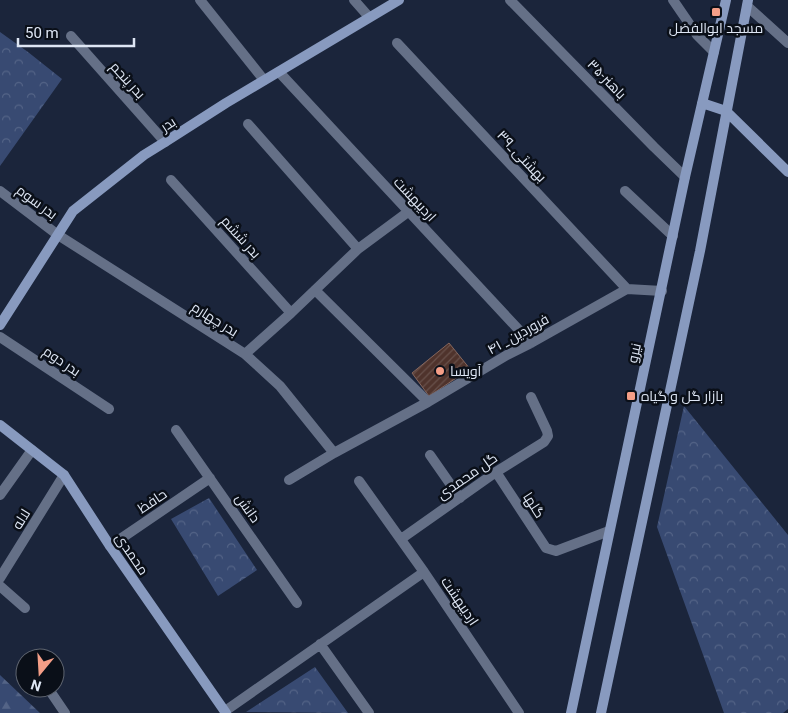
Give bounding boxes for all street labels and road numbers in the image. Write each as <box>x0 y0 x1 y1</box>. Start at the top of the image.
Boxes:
street label: ۳۵-باهنر <box>584 56 630 102</box>
street label: بدر پنجم <box>106 58 149 103</box>
street label: بدر <box>157 113 179 135</box>
street label: ۳۹_بهشتی <box>494 127 550 185</box>
street label: اردیبهشت <box>390 174 440 224</box>
street label: بدر سوم <box>12 182 61 224</box>
street label: بدر ششم <box>216 213 264 263</box>
street label: بدر چهارم <box>188 298 241 341</box>
street label: ۴۱ _فروردین <box>485 311 551 357</box>
street label: نیرو <box>624 342 644 364</box>
street label: بدر دوم <box>39 343 84 381</box>
street label: گل محمدی <box>434 449 500 503</box>
street label: حافظ <box>134 486 170 516</box>
street label: گلها <box>520 489 548 521</box>
street label: دانش <box>232 490 264 526</box>
street label: لاله <box>9 506 33 532</box>
street label: محمدی <box>112 530 152 578</box>
street label: اردیبهشت <box>438 574 482 628</box>

